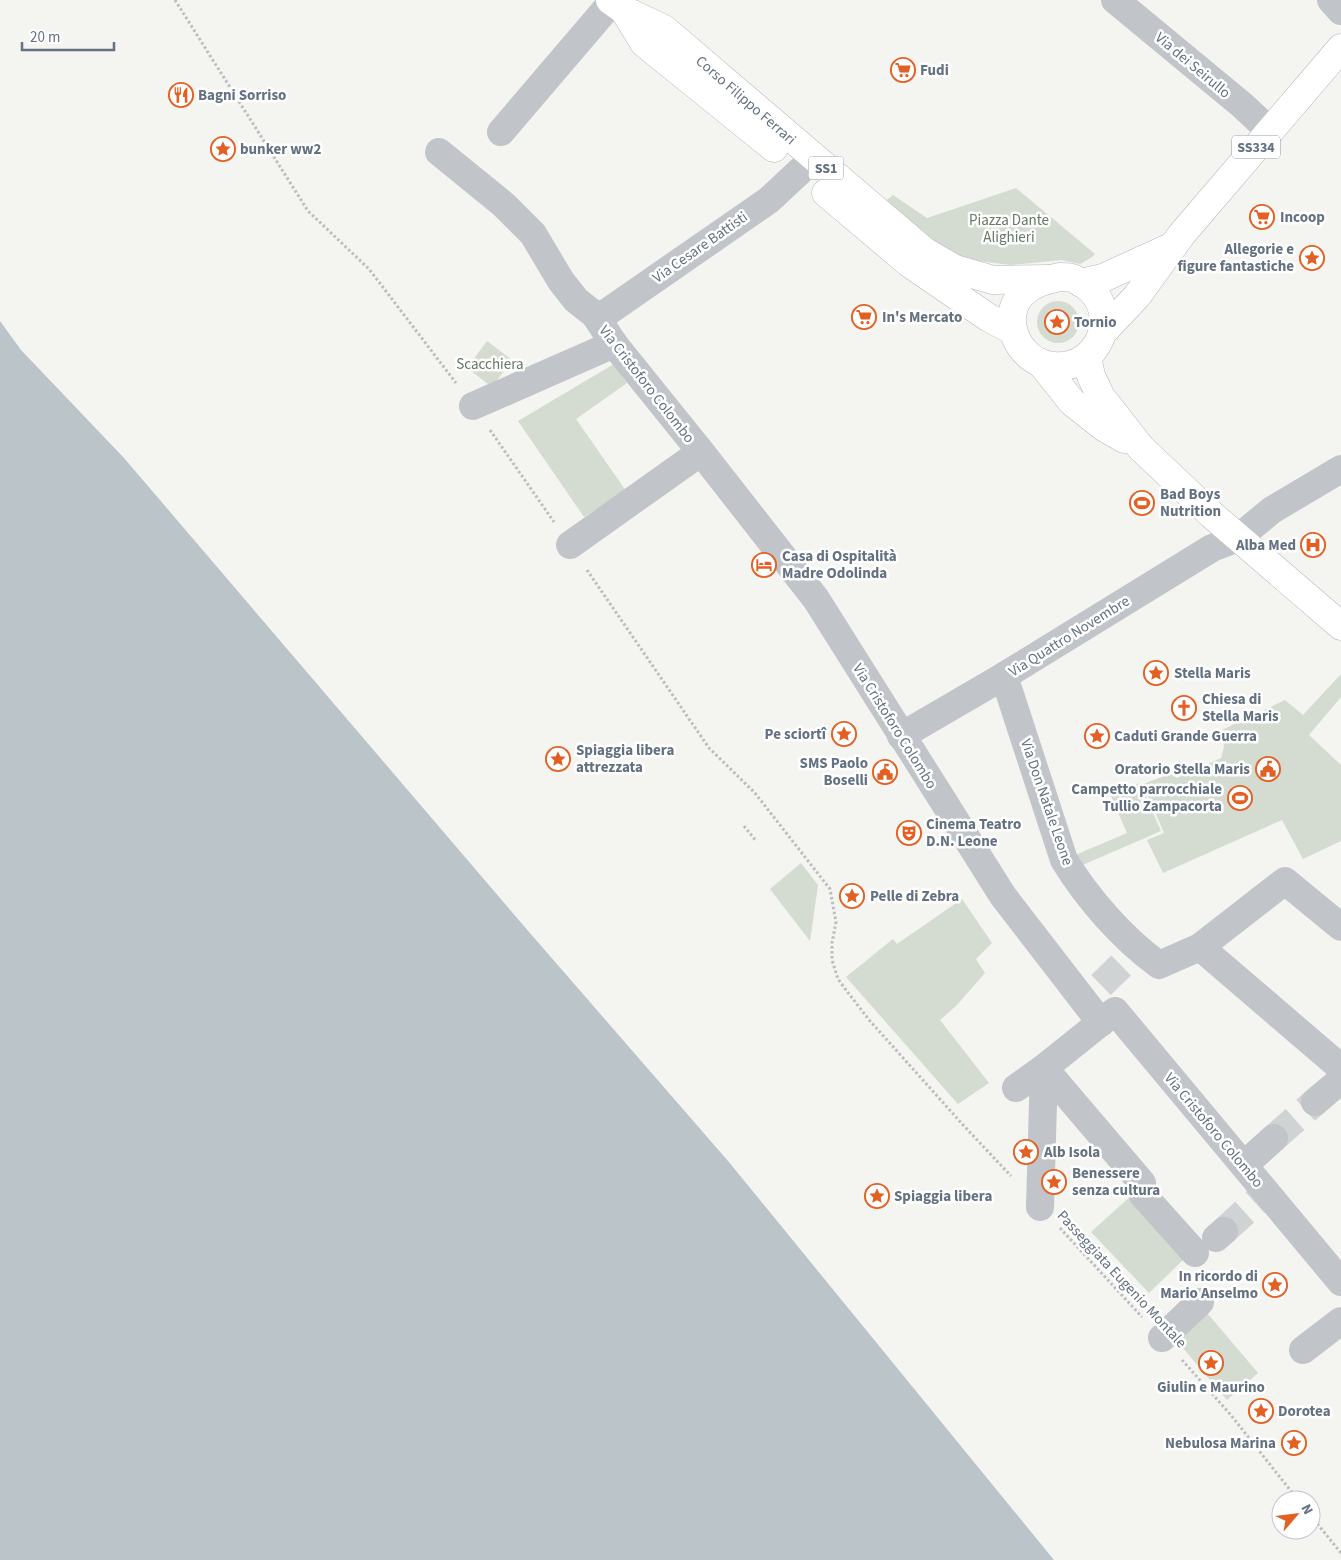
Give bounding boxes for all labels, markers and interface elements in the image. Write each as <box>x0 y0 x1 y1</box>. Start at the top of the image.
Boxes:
scale bar <box>22 20 115 52</box>
text: 20 m <box>30 27 60 48</box>
street label: Via dei Seirullo <box>1150 28 1235 103</box>
street label: Corso Filippo Ferrari <box>691 51 800 150</box>
supermarket icon: Fudi <box>890 57 916 83</box>
place label: Fudi <box>920 60 949 81</box>
restaurant icon: Bagni Sorriso <box>168 82 194 108</box>
place label: Bagni Sorriso <box>198 85 286 106</box>
place icon: bunker ww2 <box>210 136 236 162</box>
road number: SS334 <box>1232 136 1280 158</box>
place label: bunker ww2 <box>240 139 322 160</box>
road number: SS1 <box>808 156 844 180</box>
supermarket icon: Incoop <box>1249 204 1275 230</box>
street label: Via Cesare Battisti <box>648 207 752 288</box>
place label: Incoop <box>1280 207 1325 228</box>
park label: Piazza Dante Alighieri <box>969 210 1049 248</box>
place label: Allegorie e figure fantastiche <box>1177 239 1294 277</box>
place icon: Allegorie e figure fantastiche <box>1299 245 1325 271</box>
supermarket icon: In's Mercato <box>851 304 877 330</box>
place label: In's Mercato <box>882 307 962 328</box>
place icon: Tornio <box>1044 309 1070 335</box>
place label: Tornio <box>1074 312 1117 333</box>
street label: Via Cristoforo Colombo <box>594 321 699 448</box>
park label: Scacchiera <box>456 354 524 375</box>
place label: Bad Boys Nutrition <box>1160 484 1221 522</box>
sports icon: Bad Boys Nutrition <box>1129 490 1155 516</box>
hospital icon: Alba Med <box>1300 532 1326 558</box>
place label: Alba Med <box>1235 535 1296 556</box>
place label: Casa di Ospitalità Madre Odolinda <box>782 546 897 584</box>
hotel icon: Casa di Ospitalità Madre Odolinda <box>751 552 777 578</box>
street label: Via Quattro Novembre <box>1005 591 1134 682</box>
street label: Via Cristoforo Colombo <box>847 659 942 793</box>
place icon: Stella Maris <box>1143 660 1169 686</box>
place label: Stella Maris <box>1174 663 1251 684</box>
place label: Chiesa di Stella Maris <box>1202 689 1279 727</box>
church icon: Chiesa di Stella Maris <box>1171 695 1197 721</box>
place icon: Pe sciortî <box>831 721 857 747</box>
place icon: Caduti Grande Guerra <box>1084 723 1110 749</box>
place label: Pe sciortî <box>765 724 828 745</box>
place label: Caduti Grande Guerra <box>1114 726 1257 747</box>
street label: Via Don Natale Leone <box>1015 736 1078 868</box>
place label: Spiaggia libera attrezzata <box>576 740 674 778</box>
place icon: Spiaggia libera attrezzata <box>545 746 571 772</box>
place label: SMS Paolo Boselli <box>800 753 868 791</box>
public building icon: Oratorio Stella Maris <box>1255 756 1281 782</box>
public building icon: SMS Paolo Boselli <box>872 759 898 785</box>
place label: Oratorio Stella Maris <box>1115 759 1250 780</box>
place label: Campetto parrocchiale Tullio Zampacorta <box>1071 779 1222 817</box>
sports icon: Campetto parrocchiale Tullio Zampacorta <box>1227 785 1253 811</box>
place label: Cinema Teatro D.N. Leone <box>926 814 1021 852</box>
theatre icon: Cinema Teatro D.N. Leone <box>896 820 922 846</box>
place icon: Pelle di Zebra <box>839 883 865 909</box>
place label: Pelle di Zebra <box>870 886 959 907</box>
street label: Via Cristoforo Colombo <box>1159 1068 1268 1192</box>
place icon: Alb Isola <box>1013 1139 1039 1165</box>
place label: Alb Isola <box>1043 1142 1100 1163</box>
place label: Benessere senza cultura <box>1072 1163 1160 1201</box>
place icon: Benessere senza cultura <box>1041 1169 1067 1195</box>
place icon: Spiaggia libera <box>864 1183 890 1209</box>
place label: Spiaggia libera <box>894 1186 992 1207</box>
street label: Passeggiata Eugenio Montale <box>1052 1206 1191 1353</box>
place label: In ricordo di Mario Anselmo <box>1160 1266 1258 1304</box>
place icon: In ricordo di Mario Anselmo <box>1262 1272 1288 1298</box>
place icon: Giulin e Maurino <box>1198 1350 1224 1376</box>
place label: Giulin e Maurino <box>1157 1377 1265 1398</box>
place icon: Dorotea <box>1248 1398 1274 1424</box>
place label: Dorotea <box>1278 1401 1331 1422</box>
place icon: Nebulosa Marina <box>1281 1430 1307 1456</box>
place label: Nebulosa Marina <box>1165 1433 1276 1454</box>
north arrow <box>1271 1490 1321 1540</box>
text: N <box>1296 1501 1318 1518</box>

